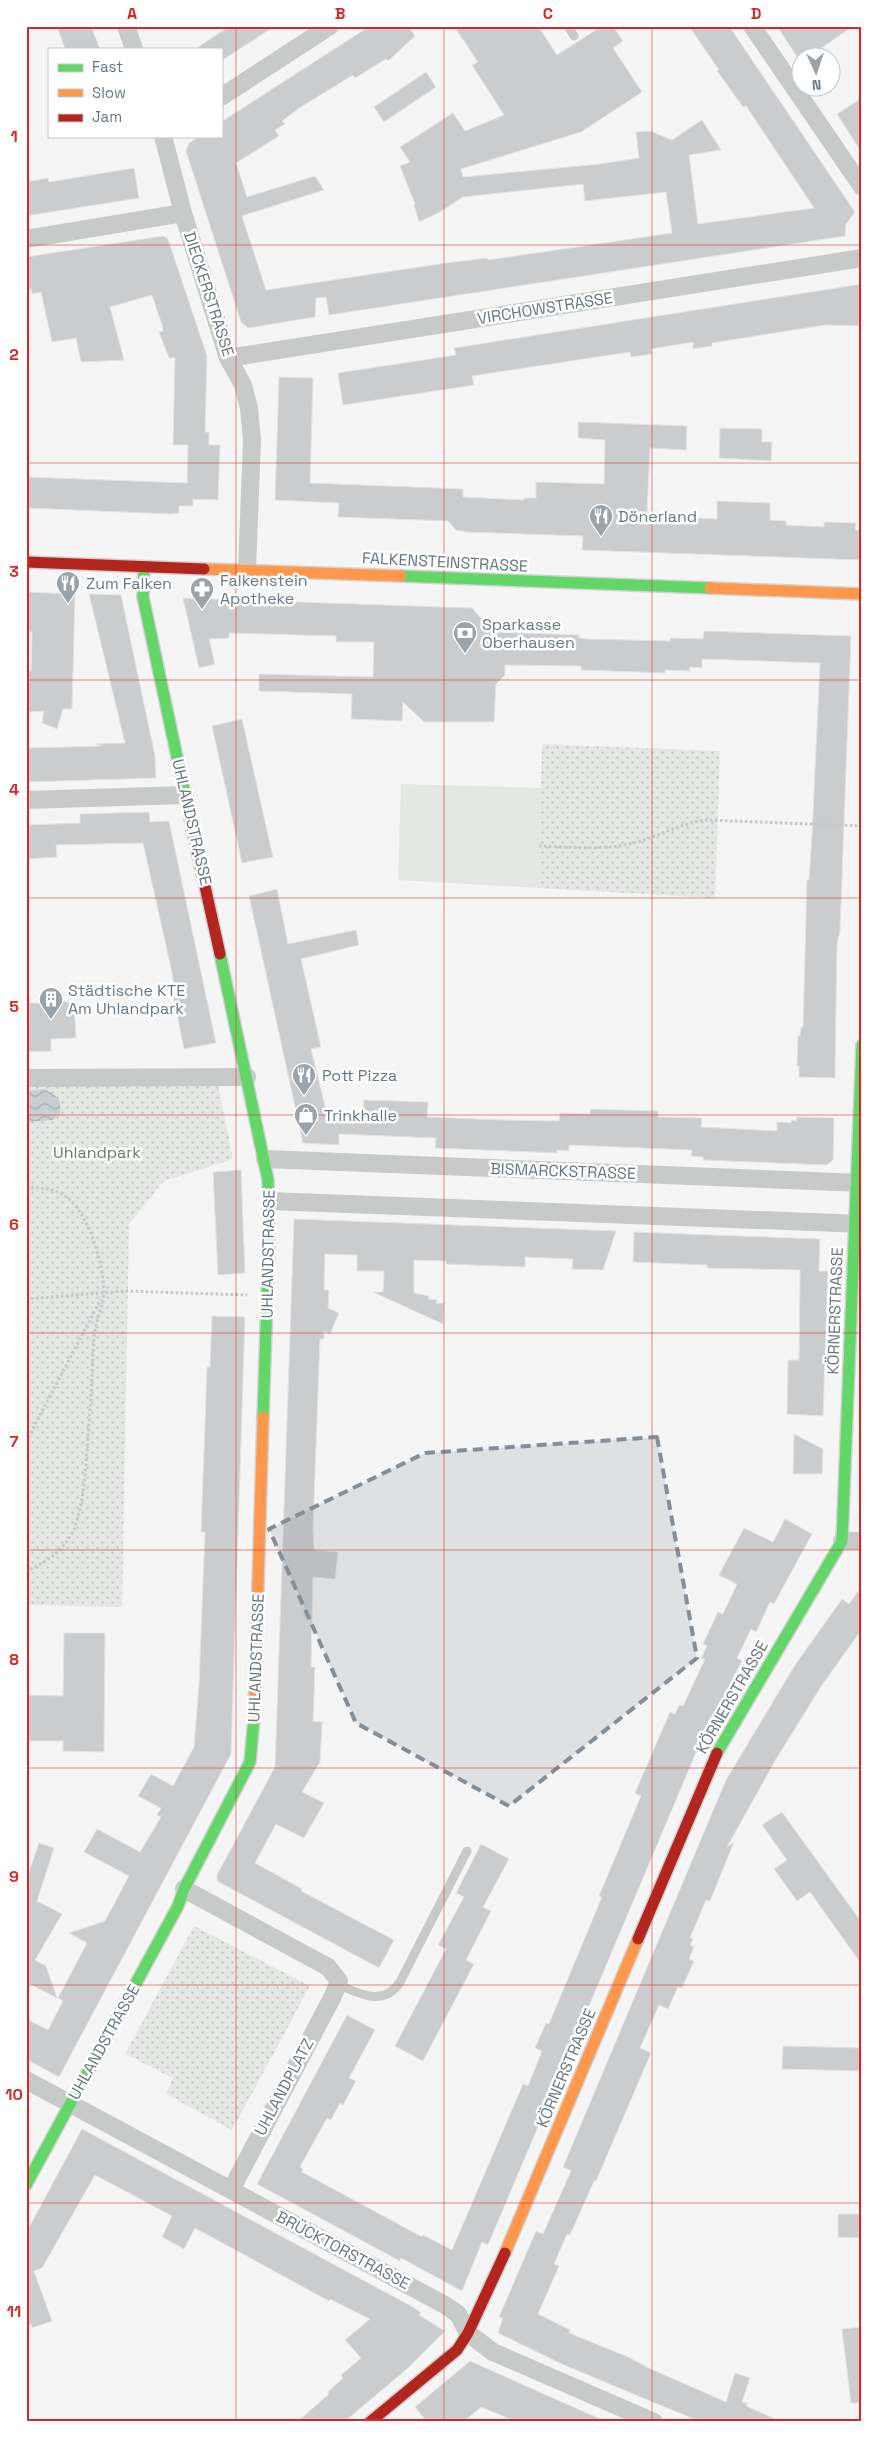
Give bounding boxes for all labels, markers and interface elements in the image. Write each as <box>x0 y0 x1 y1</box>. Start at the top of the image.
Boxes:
text: A <box>127 3 137 24</box>
text: B <box>335 3 345 24</box>
text: C <box>543 3 553 24</box>
text: D <box>751 3 761 24</box>
legend <box>48 48 222 138</box>
north arrow <box>790 48 840 98</box>
text: Fast <box>92 57 123 76</box>
text: N <box>812 76 822 94</box>
text: Slow <box>92 83 126 102</box>
text: Jam <box>92 107 122 126</box>
text: 1 <box>10 126 18 147</box>
street label: DIECKERSTRASSE <box>179 229 239 359</box>
street label: VIRCHOWSTRASSE <box>476 287 614 329</box>
text: 2 <box>9 344 19 365</box>
restaurant icon: Dönerland <box>588 503 614 537</box>
place label: Dönerland <box>618 506 697 527</box>
street label: FALKENSTEINSTRASSE <box>362 547 528 577</box>
text: 3 <box>9 561 19 582</box>
restaurant icon: Zum Falken <box>55 570 81 604</box>
place label: Falkenstein Apotheke <box>220 570 308 609</box>
place label: Zum Falken <box>86 573 172 594</box>
pharmacy icon: Falkenstein Apotheke <box>189 576 215 610</box>
place label: Sparkasse Oberhausen <box>482 614 575 653</box>
bank icon: Sparkasse Oberhausen <box>452 620 478 654</box>
street label: UHLANDSTRASSE <box>167 757 217 887</box>
text: 4 <box>9 779 19 800</box>
place label: Städtische KTE Am Uhlandpark <box>68 980 185 1019</box>
building icon: Städtische KTE Am Uhlandpark <box>38 986 64 1020</box>
text: 5 <box>9 996 19 1017</box>
restaurant icon: Pott Pizza <box>291 1062 317 1096</box>
place label: Pott Pizza <box>322 1065 397 1086</box>
shop icon: Trinkhalle <box>293 1102 319 1136</box>
place label: Trinkhalle <box>324 1105 397 1126</box>
park label: Uhlandpark <box>53 1142 141 1163</box>
street label: BISMARCKSTRASSE <box>490 1158 636 1184</box>
street label: UHLANDSTRASSE <box>256 1189 280 1319</box>
text: 6 <box>9 1214 19 1235</box>
street label: KÖRNERSTRASSE <box>822 1247 848 1375</box>
text: 7 <box>10 1431 19 1452</box>
street label: UHLANDSTRASSE <box>243 1593 269 1723</box>
street label: KÖRNERSTRASSE <box>691 1637 773 1757</box>
text: 8 <box>9 1649 19 1670</box>
text: 9 <box>9 1866 19 1887</box>
street label: UHLANDSTRASSE <box>64 1981 144 2103</box>
street label: KÖRNERSTRASSE <box>531 2005 601 2131</box>
street label: UHLANDPLATZ <box>250 2035 318 2139</box>
text: 10 <box>5 2084 23 2105</box>
street label: BRÜCKTORSTRASSE <box>272 2206 414 2294</box>
text: 11 <box>7 2301 21 2322</box>

